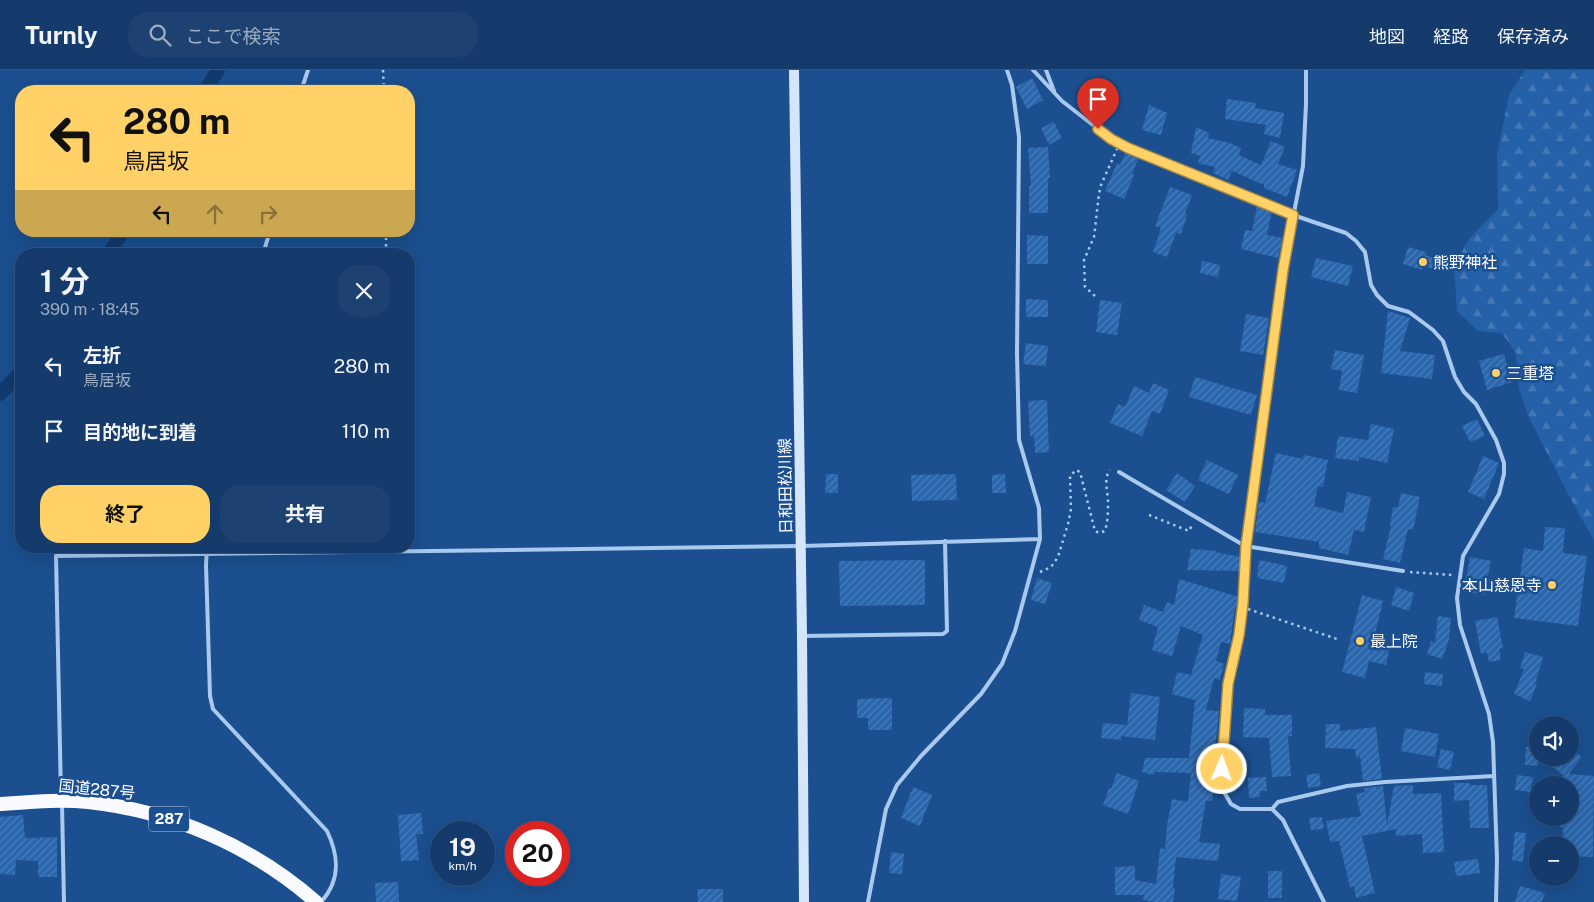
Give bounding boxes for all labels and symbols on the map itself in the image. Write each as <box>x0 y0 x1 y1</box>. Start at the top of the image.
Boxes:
pin <box>1077 78 1119 129</box>
place label: 熊野神社 <box>1433 253 1497 272</box>
marker: 熊野神社 <box>1417 256 1429 268</box>
place label: 三重塔 <box>1506 364 1554 383</box>
marker: 三重塔 <box>1490 367 1502 379</box>
street label: 日和田松川線 <box>775 438 796 534</box>
place label: 本山慈恩寺 <box>1462 576 1542 595</box>
marker: 本山慈恩寺 <box>1546 579 1558 591</box>
place label: 最上院 <box>1370 632 1418 651</box>
marker: 最上院 <box>1354 635 1366 647</box>
position arrow <box>1195 742 1247 794</box>
street label: 国道287号 <box>58 776 136 803</box>
road number: 287 <box>149 806 189 832</box>
speed limit sign: 20 <box>505 821 570 886</box>

